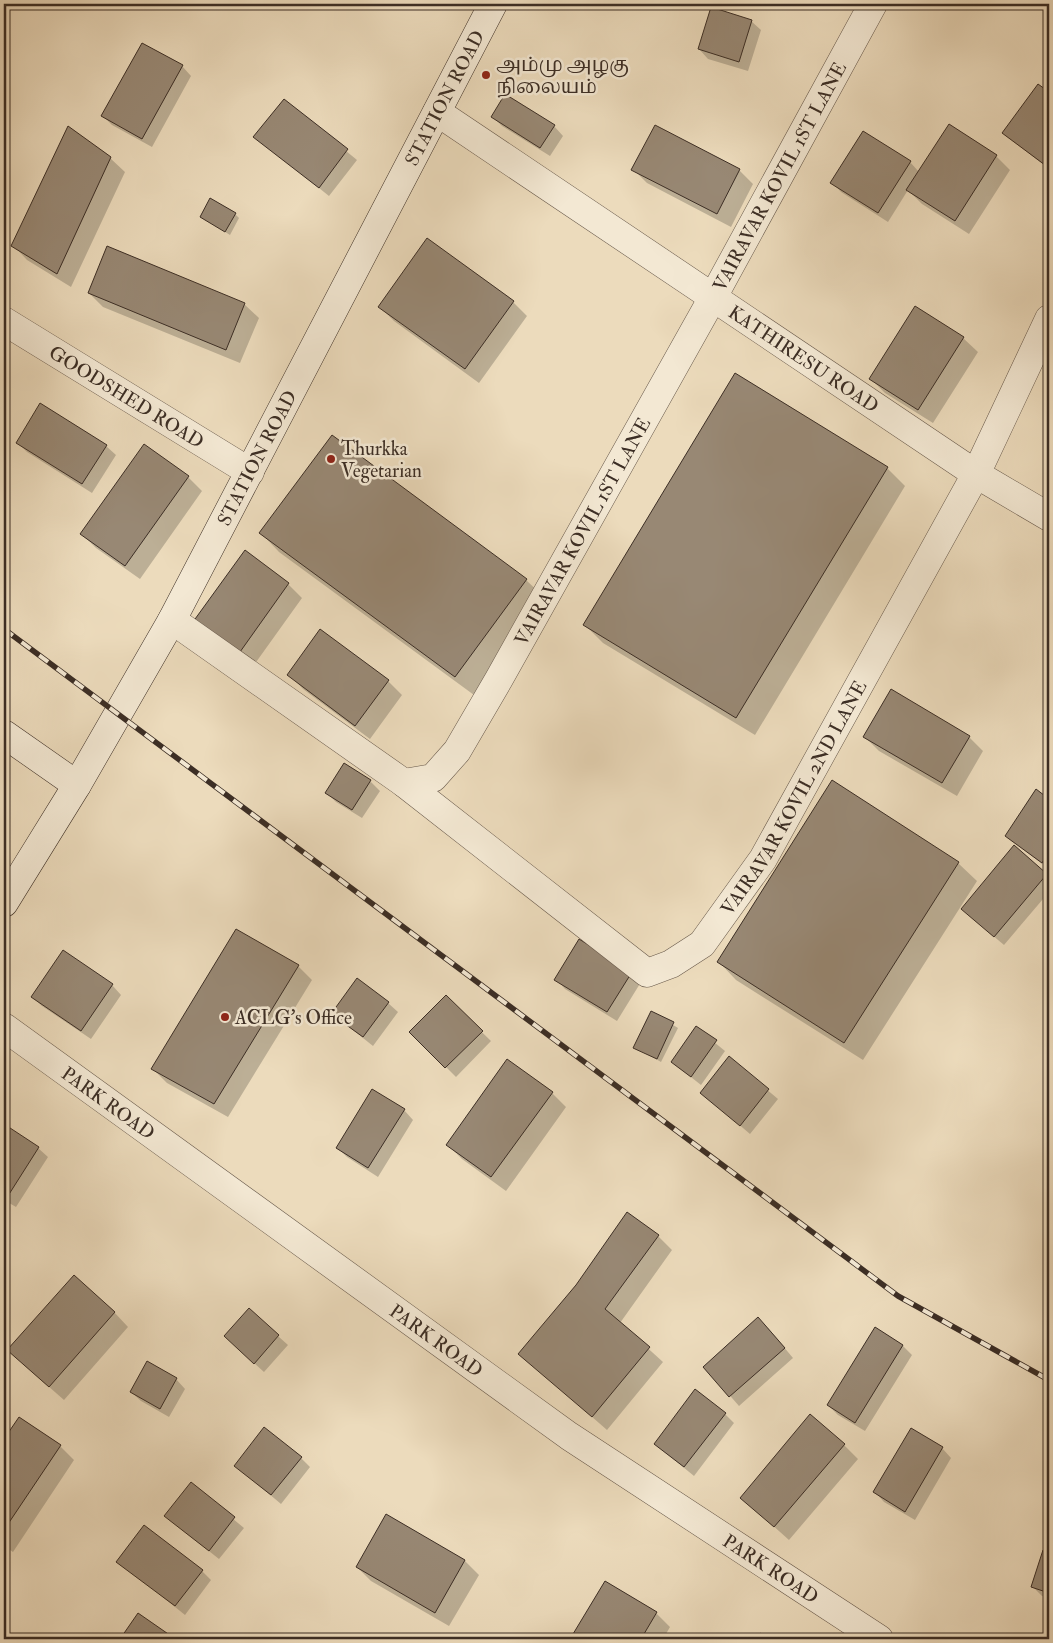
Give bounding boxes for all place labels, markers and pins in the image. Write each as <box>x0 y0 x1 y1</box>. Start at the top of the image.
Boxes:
place label: அம்மு அழகு நிலையம் <box>496 53 629 99</box>
marker: அம்மு அழகு நிலையம் <box>480 69 492 81</box>
place label: Thurkka Vegetarian <box>341 437 422 483</box>
marker: Thurkka Vegetarian <box>325 453 337 465</box>
place label: ACLG's Office <box>234 1006 352 1030</box>
marker: ACLG's Office <box>219 1011 231 1023</box>

